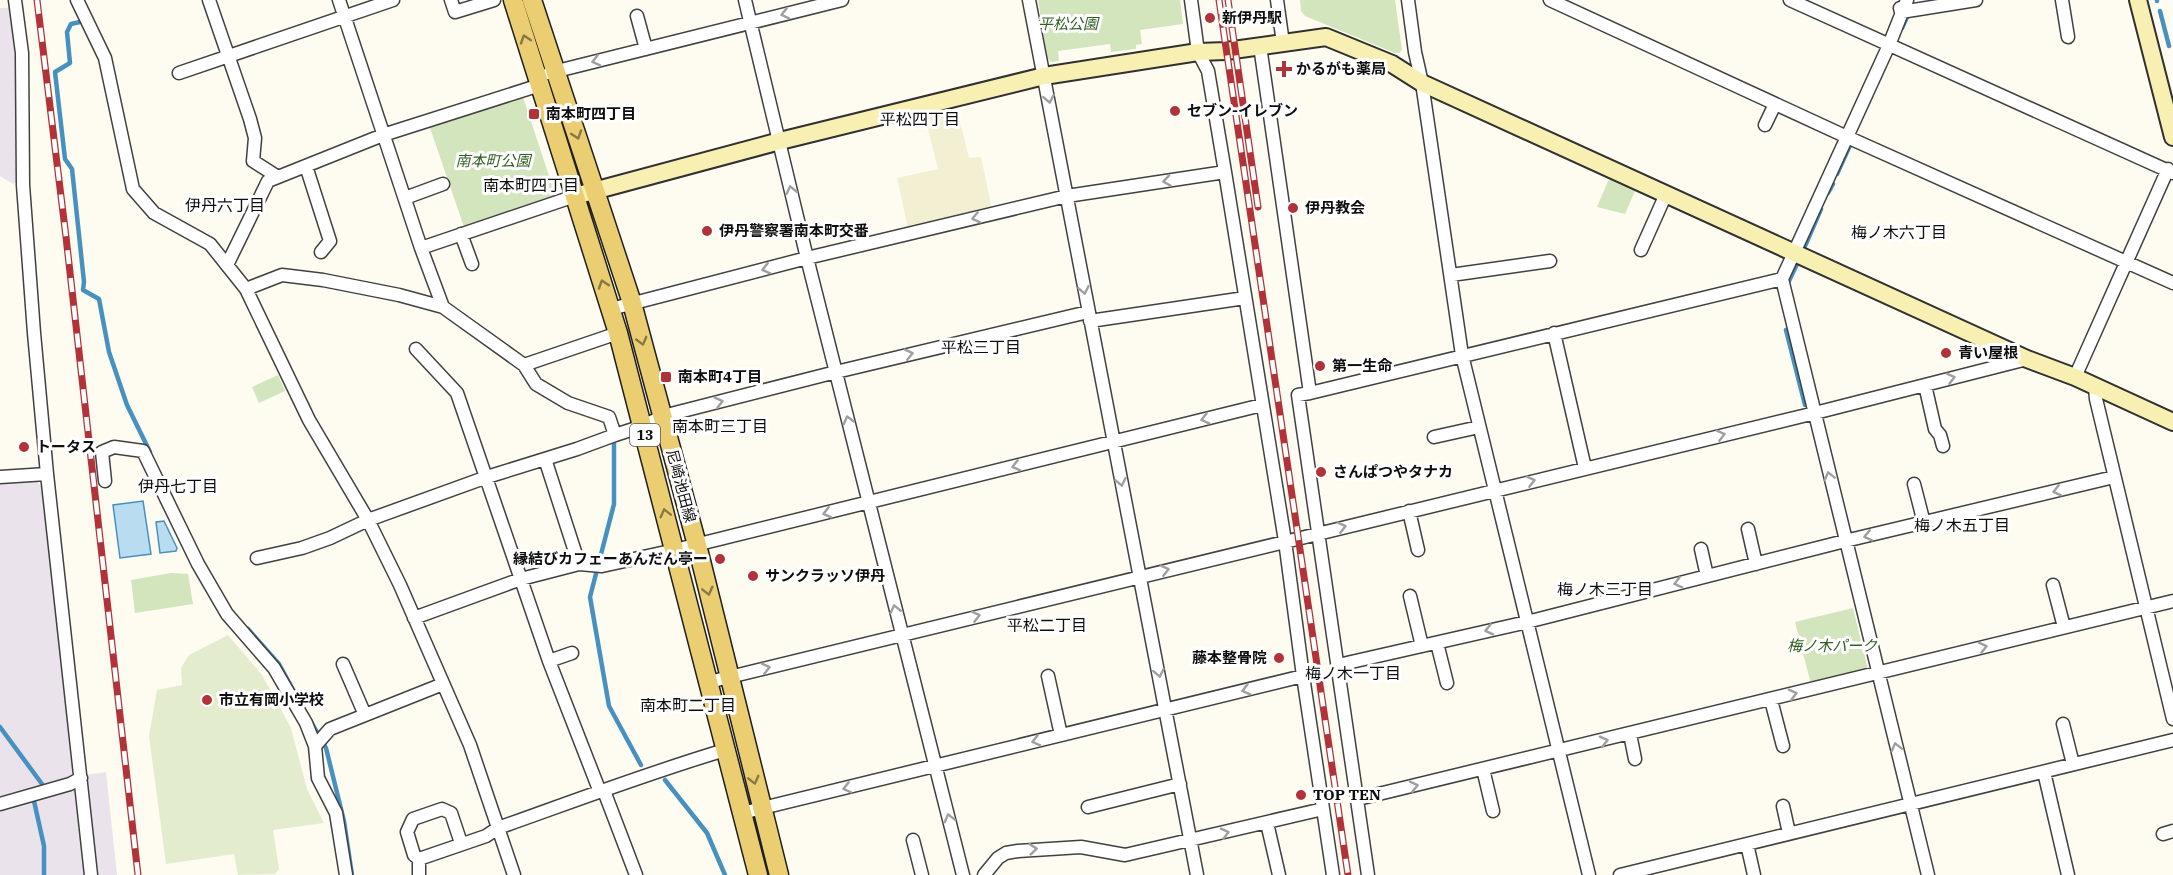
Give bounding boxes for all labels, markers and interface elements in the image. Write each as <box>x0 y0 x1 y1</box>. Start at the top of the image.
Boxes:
one-way arrow <box>780 6 790 19</box>
place label: 新伊丹駅 <box>1222 8 1282 27</box>
marker: 新伊丹駅 <box>1203 11 1217 25</box>
park label: 平松公園 <box>1038 14 1100 33</box>
one-way arrow <box>520 34 533 45</box>
one-way arrow <box>591 54 601 67</box>
place label: かるがも薬局 <box>1296 59 1386 78</box>
marker: かるがも薬局 <box>1277 62 1291 76</box>
one-way arrow <box>1042 93 1055 103</box>
place label: セブン-イレブン <box>1187 101 1298 120</box>
place label: 南本町四丁目 <box>546 104 636 123</box>
marker: セブン-イレブン <box>1168 104 1182 118</box>
marker: 南本町四丁目 <box>527 107 541 121</box>
district label: 平松四丁目 <box>880 109 960 129</box>
one-way arrow <box>569 129 582 140</box>
park label: 南本町公園 <box>455 151 532 170</box>
one-way arrow <box>1163 174 1172 186</box>
district label: 南本町四丁目 <box>483 175 579 195</box>
one-way arrow <box>785 185 798 195</box>
district label: 伊丹六丁目 <box>185 195 265 215</box>
place label: 伊丹教会 <box>1305 198 1365 217</box>
marker: 伊丹教会 <box>1286 201 1300 215</box>
one-way arrow <box>971 210 981 223</box>
place label: 伊丹警察署南本町交番 <box>719 221 869 240</box>
district label: 梅ノ木六丁目 <box>1851 222 1947 242</box>
marker: 伊丹警察署南本町交番 <box>700 224 714 238</box>
one-way arrow <box>761 261 771 274</box>
one-way arrow <box>598 279 610 290</box>
one-way arrow <box>1077 285 1090 295</box>
one-way arrow <box>635 335 647 346</box>
district label: 平松三丁目 <box>941 337 1021 357</box>
place label: 青い屋根 <box>1958 343 2018 362</box>
marker: 青い屋根 <box>1939 346 1953 360</box>
one-way arrow <box>903 349 913 362</box>
place label: 第一生命 <box>1332 356 1393 375</box>
marker: 第一生命 <box>1313 359 1327 373</box>
place label: 南本町4丁目 <box>678 367 762 386</box>
marker: 南本町4丁目 <box>659 370 673 384</box>
one-way arrow <box>1946 373 1956 386</box>
one-way arrow <box>714 396 724 409</box>
one-way arrow <box>1201 412 1211 425</box>
one-way arrow <box>843 415 856 425</box>
district label: 南本町三丁目 <box>672 416 768 436</box>
road number: 13 <box>630 424 660 446</box>
one-way arrow <box>1716 430 1726 443</box>
place label: トータス <box>36 437 96 456</box>
marker: トータス <box>17 440 31 454</box>
street label: 尼崎池田線 <box>663 447 700 525</box>
one-way arrow <box>1011 459 1021 472</box>
place label: さんぱつやタナカ <box>1333 462 1453 481</box>
marker: さんぱつやタナカ <box>1314 465 1328 479</box>
one-way arrow <box>1824 471 1837 481</box>
one-way arrow <box>1526 475 1536 488</box>
district label: 伊丹七丁目 <box>138 476 218 496</box>
one-way arrow <box>1114 477 1127 487</box>
one-way arrow <box>2053 483 2063 496</box>
one-way arrow <box>822 505 832 518</box>
one-way arrow <box>660 508 673 518</box>
district label: 梅ノ木五丁目 <box>1914 515 2010 535</box>
one-way arrow <box>1337 522 1347 535</box>
one-way arrow <box>1863 529 1873 542</box>
place label: 縁結びカフェーあんだん亭ー <box>513 549 708 568</box>
marker: 縁結びカフェーあんだん亭ー <box>713 552 727 566</box>
one-way arrow <box>1160 565 1170 578</box>
place label: サンクラッソ伊丹 <box>765 566 885 585</box>
marker: サンクラッソ伊丹 <box>746 569 760 583</box>
one-way arrow <box>1674 576 1684 588</box>
district label: 梅ノ木三丁目 <box>1557 579 1653 599</box>
one-way arrow <box>701 585 714 595</box>
one-way arrow <box>890 604 903 614</box>
one-way arrow <box>971 611 981 624</box>
district label: 平松二丁目 <box>1007 615 1087 635</box>
one-way arrow <box>1484 623 1494 636</box>
park label: 梅ノ木パーク <box>1787 636 1878 655</box>
one-way arrow <box>1978 642 1988 655</box>
place label: 藤本整骨院 <box>1192 648 1267 667</box>
marker: 藤本整骨院 <box>1272 651 1286 665</box>
one-way arrow <box>761 662 771 675</box>
district label: 梅ノ木一丁目 <box>1305 663 1401 683</box>
one-way arrow <box>1152 668 1165 678</box>
one-way arrow <box>1241 683 1251 696</box>
one-way arrow <box>1788 689 1798 702</box>
place label: 市立有岡小学校 <box>219 690 324 709</box>
marker: 市立有岡小学校 <box>200 693 214 707</box>
district label: 南本町二丁目 <box>640 695 736 715</box>
one-way arrow <box>1031 734 1041 747</box>
one-way arrow <box>1599 735 1609 748</box>
one-way arrow <box>1890 742 1903 752</box>
one-way arrow <box>747 775 760 785</box>
one-way arrow <box>842 780 852 793</box>
one-way arrow <box>1409 780 1419 793</box>
place label: TOP TEN <box>1313 785 1381 804</box>
marker: TOP TEN <box>1294 788 1308 802</box>
one-way arrow <box>943 814 956 824</box>
one-way arrow <box>1219 828 1229 841</box>
one-way arrow <box>1028 843 1037 856</box>

